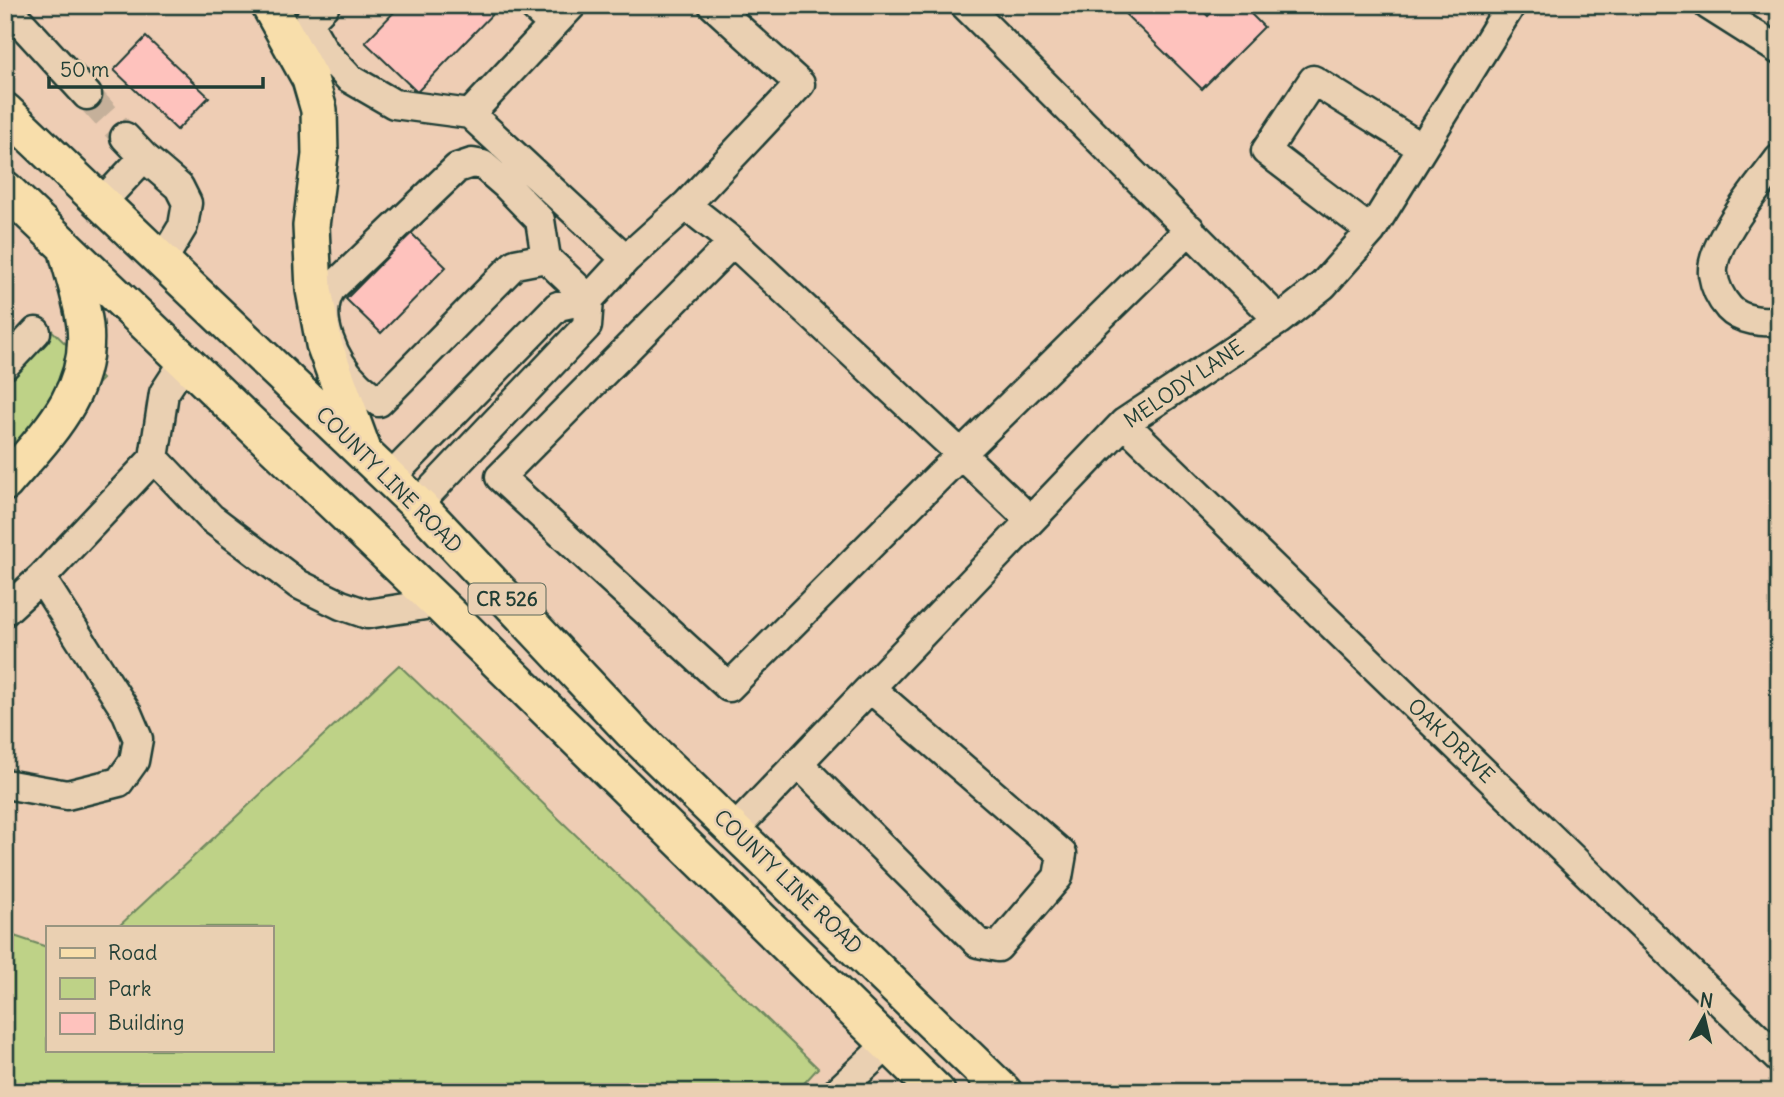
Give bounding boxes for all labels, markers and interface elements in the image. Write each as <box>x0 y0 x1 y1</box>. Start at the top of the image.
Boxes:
scale bar <box>49 46 262 90</box>
text: 50 m <box>60 56 109 83</box>
street label: MELODY LANE <box>1119 333 1249 434</box>
street label: COUNTY LINE ROAD <box>310 401 468 559</box>
road number: CR 526 <box>468 584 546 614</box>
street label: OAK DRIVE <box>1402 693 1501 789</box>
street label: COUNTY LINE ROAD <box>708 804 868 960</box>
legend <box>46 926 273 1052</box>
text: Road <box>108 939 157 966</box>
text: Park <box>108 975 151 1002</box>
north arrow <box>1668 982 1738 1052</box>
text: N <box>1698 987 1715 1013</box>
text: Building <box>108 1009 184 1036</box>

